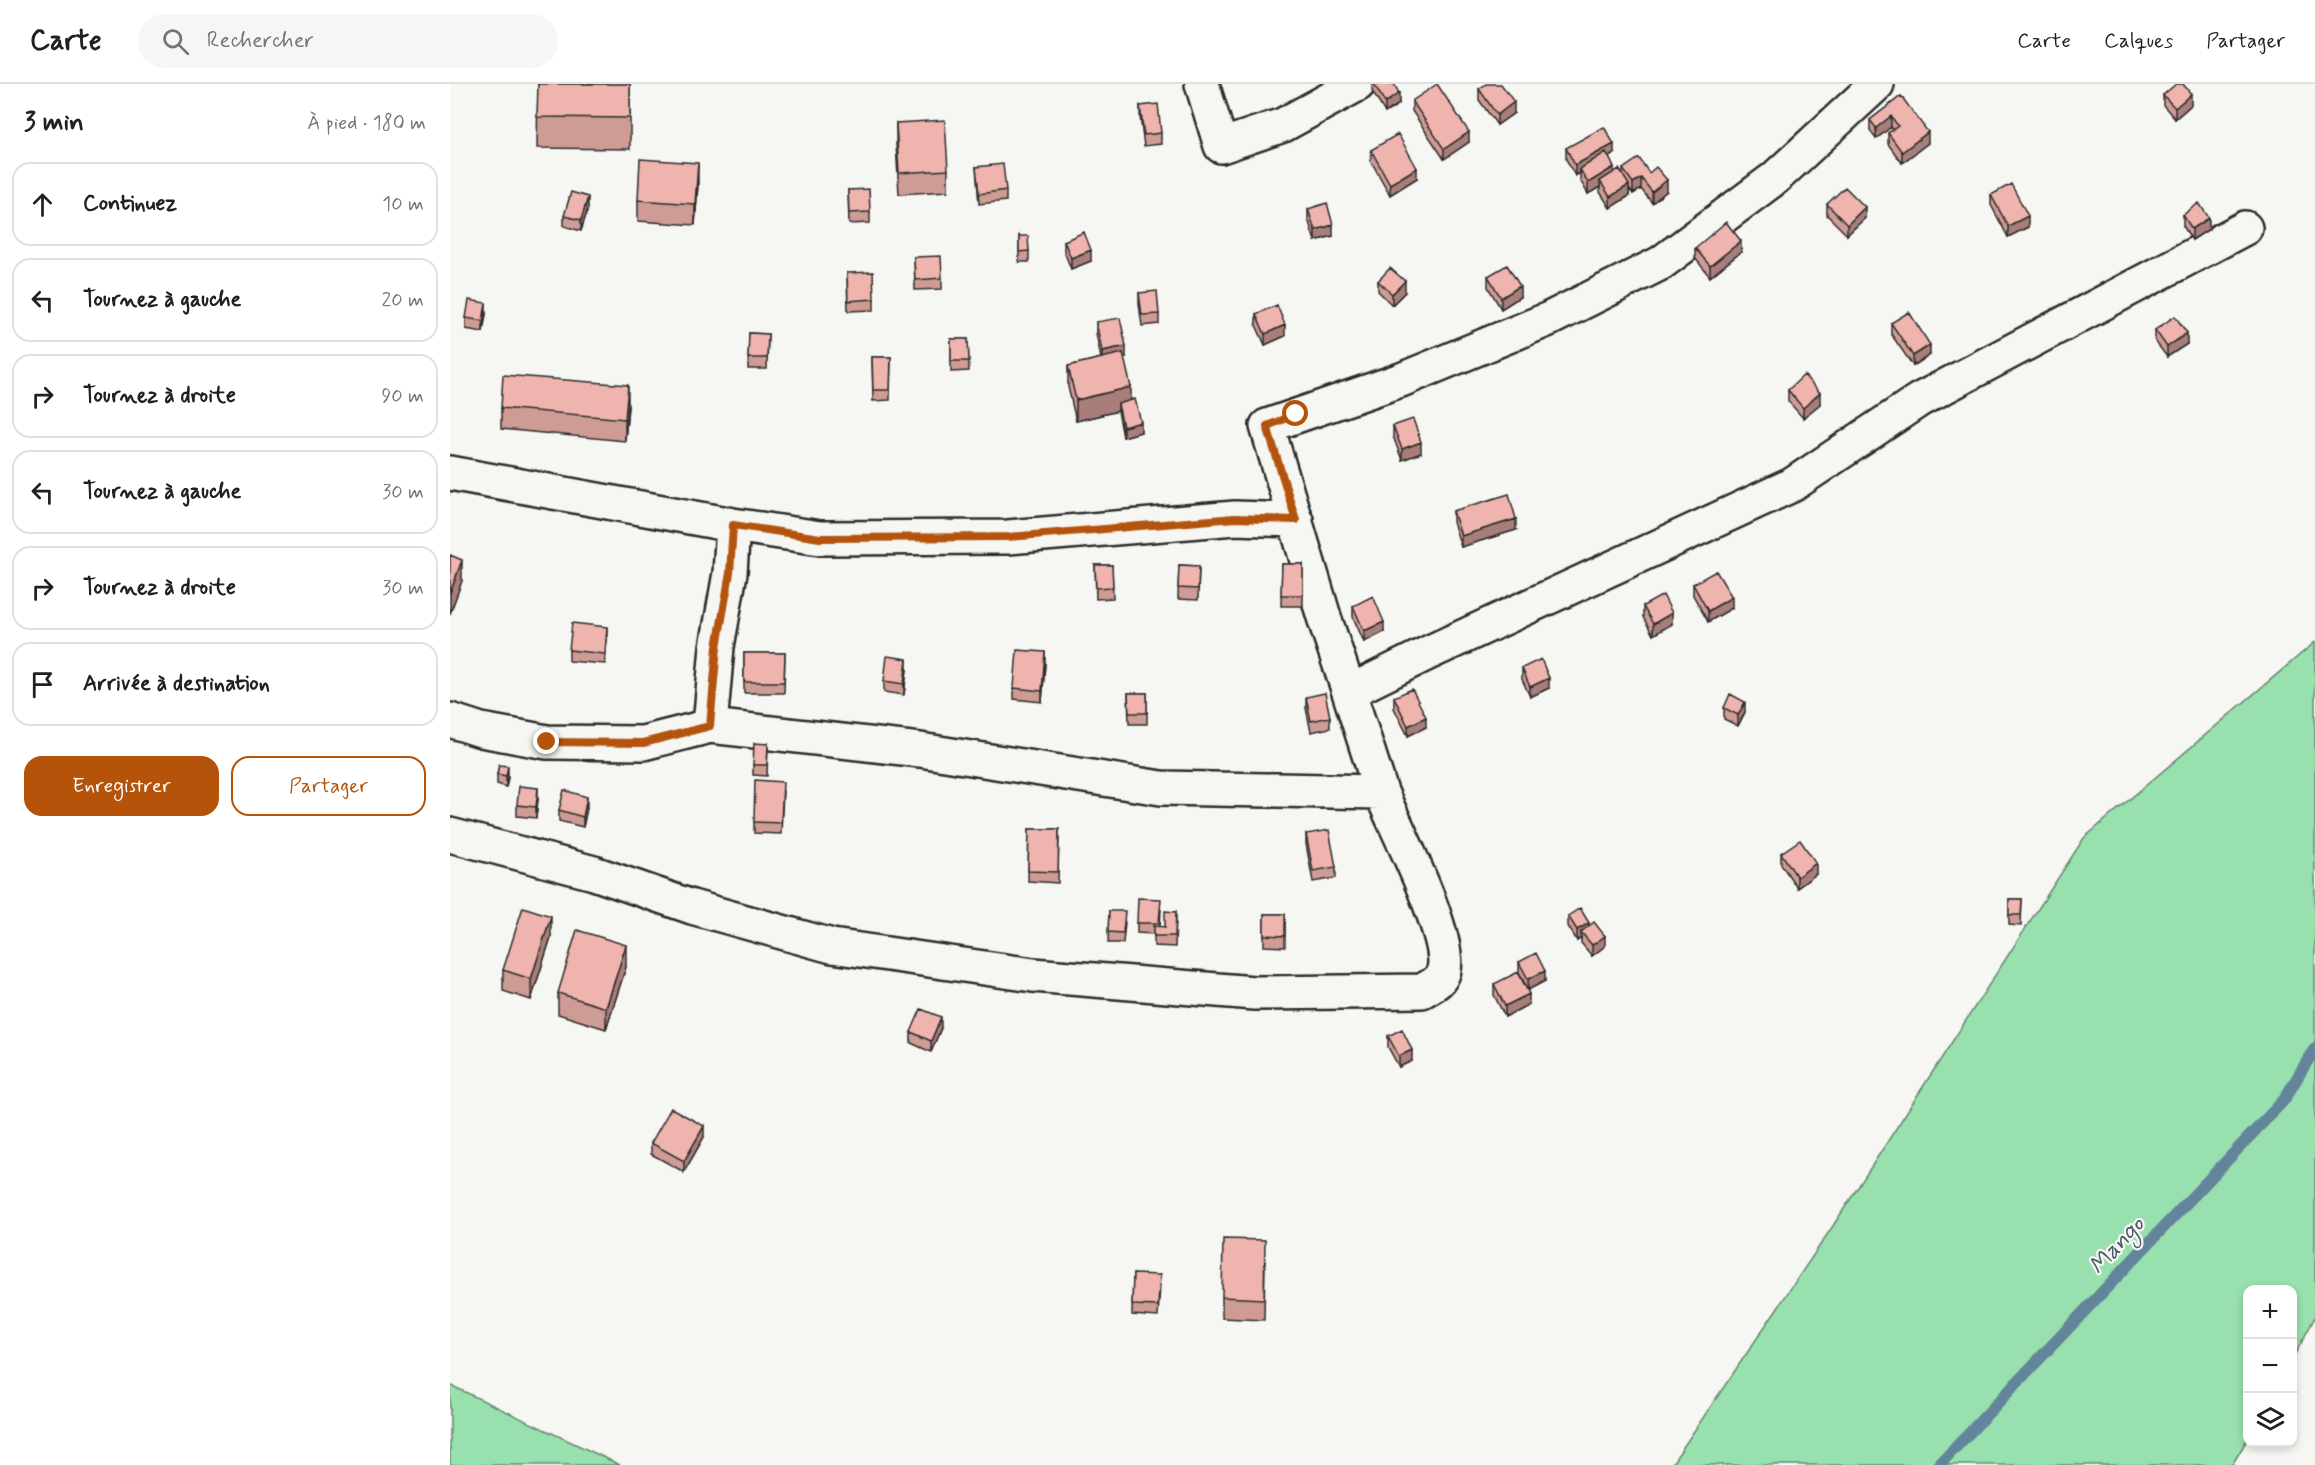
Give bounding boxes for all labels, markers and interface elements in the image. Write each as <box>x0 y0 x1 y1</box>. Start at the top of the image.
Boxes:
search box <box>138 14 558 68</box>
text: Carte <box>30 23 102 60</box>
icon: search <box>159 25 192 58</box>
text: Rechercher <box>207 27 314 55</box>
text: Carte <box>2017 27 2071 55</box>
text: Calques <box>2104 27 2173 55</box>
text: Partager <box>2206 27 2285 55</box>
text: 3 min <box>24 106 84 140</box>
text: À pied · 180 m <box>307 110 426 137</box>
icon: ahead <box>26 188 59 221</box>
text: Continuez <box>83 190 177 218</box>
text: 10 m <box>382 191 424 218</box>
icon: left <box>26 284 59 317</box>
text: Tournez à gauche <box>83 286 241 314</box>
text: 20 m <box>381 287 424 314</box>
icon: right <box>26 380 59 413</box>
text: Tournez à droite <box>83 382 236 410</box>
text: 90 m <box>381 383 424 410</box>
route start <box>1282 400 1308 426</box>
icon: left <box>26 476 59 509</box>
text: Tournez à gauche <box>83 478 241 506</box>
text: 30 m <box>382 479 424 506</box>
icon: right <box>26 572 59 605</box>
text: Tournez à droite <box>83 574 236 602</box>
text: 30 m <box>382 575 424 602</box>
icon: arrive <box>26 668 59 701</box>
text: Arrivée à destination <box>83 670 270 698</box>
route end <box>533 728 559 754</box>
button: Enregistrer <box>24 756 219 816</box>
button: Partager <box>231 756 426 816</box>
water label: Mango <box>2082 1210 2154 1283</box>
map controls <box>2243 1285 2297 1447</box>
button: + <box>2243 1285 2297 1339</box>
button: − <box>2243 1339 2297 1393</box>
button: layers <box>2243 1393 2297 1447</box>

